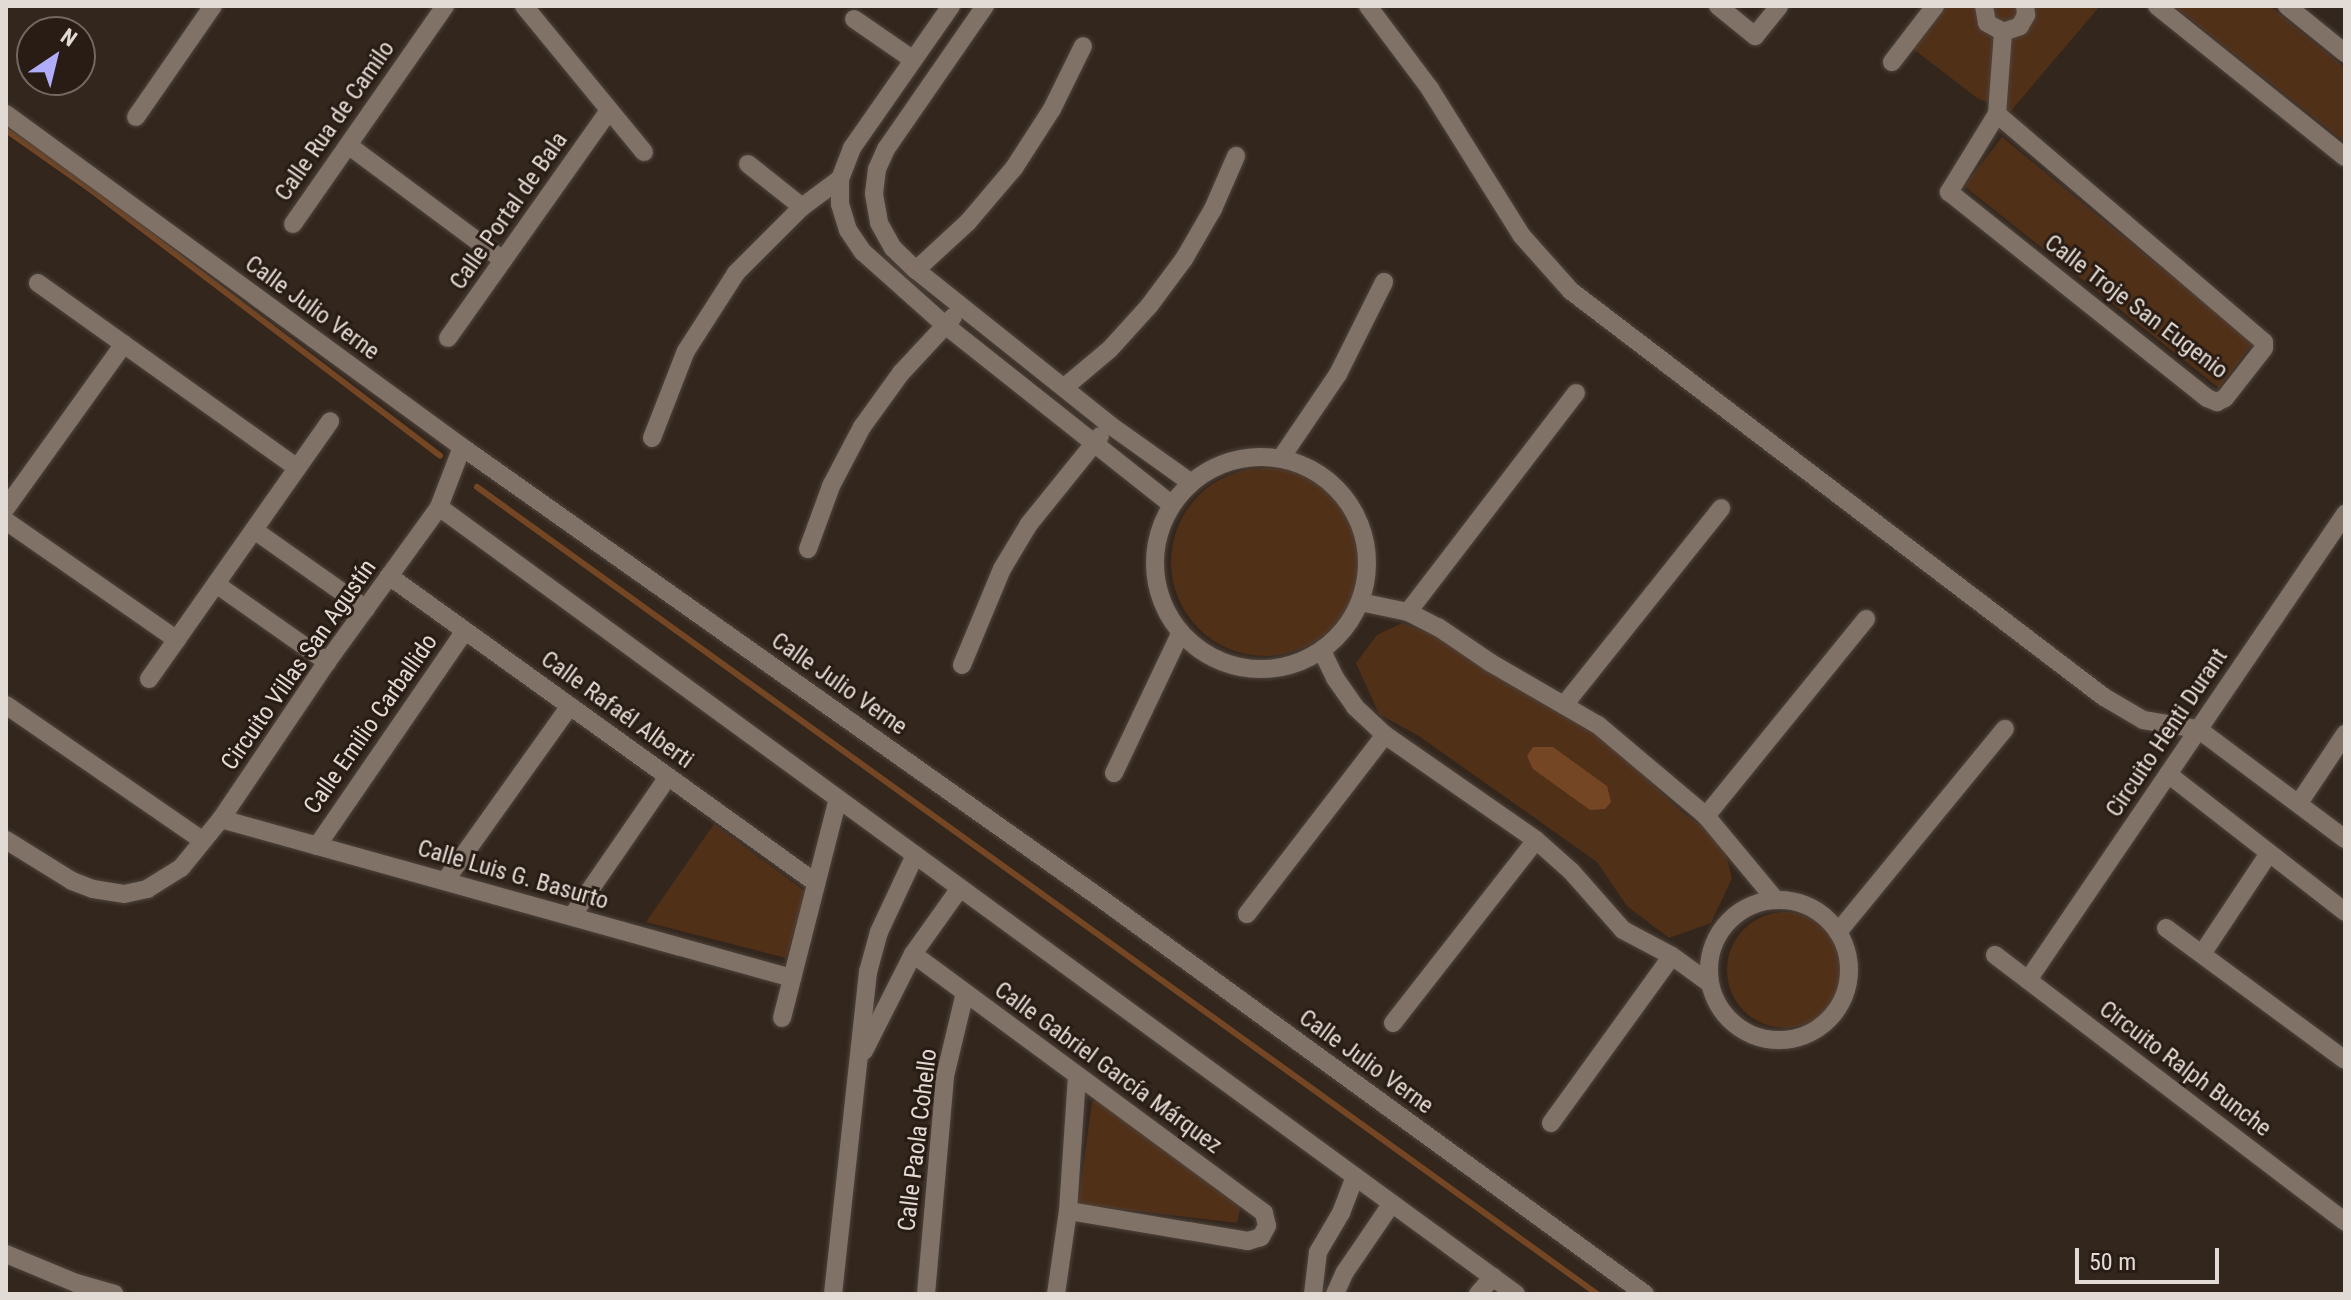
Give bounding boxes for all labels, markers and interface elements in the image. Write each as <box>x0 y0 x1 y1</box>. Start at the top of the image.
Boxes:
north arrow <box>16 16 96 96</box>
text: N <box>56 23 82 52</box>
street label: Calle Rua de Camilo <box>269 35 401 207</box>
street label: Calle Portal de Bala <box>444 127 574 295</box>
street label: Calle Troje San Eugenio <box>2039 229 2233 385</box>
street label: Calle Julio Verne <box>239 250 385 366</box>
street label: Circuito Villas San Agustín <box>215 554 383 776</box>
street label: Calle Julio Verne <box>766 627 912 741</box>
street label: Calle Emilio Carballido <box>298 628 444 820</box>
street label: Circuito Henti Durant <box>2100 643 2234 823</box>
street label: Calle Rafaél Alberti <box>535 645 699 775</box>
street label: Calle Luis G. Basurto <box>414 834 612 916</box>
street label: Calle Gabriel García Márquez <box>989 976 1227 1160</box>
street label: Circuito Ralph Bunche <box>2093 995 2277 1143</box>
street label: Calle Julio Verne <box>1293 1004 1439 1120</box>
street label: Calle Paola Cohello <box>893 1047 943 1233</box>
scale bar <box>2079 1232 2223 1282</box>
text: 50 m <box>2089 1248 2136 1276</box>

